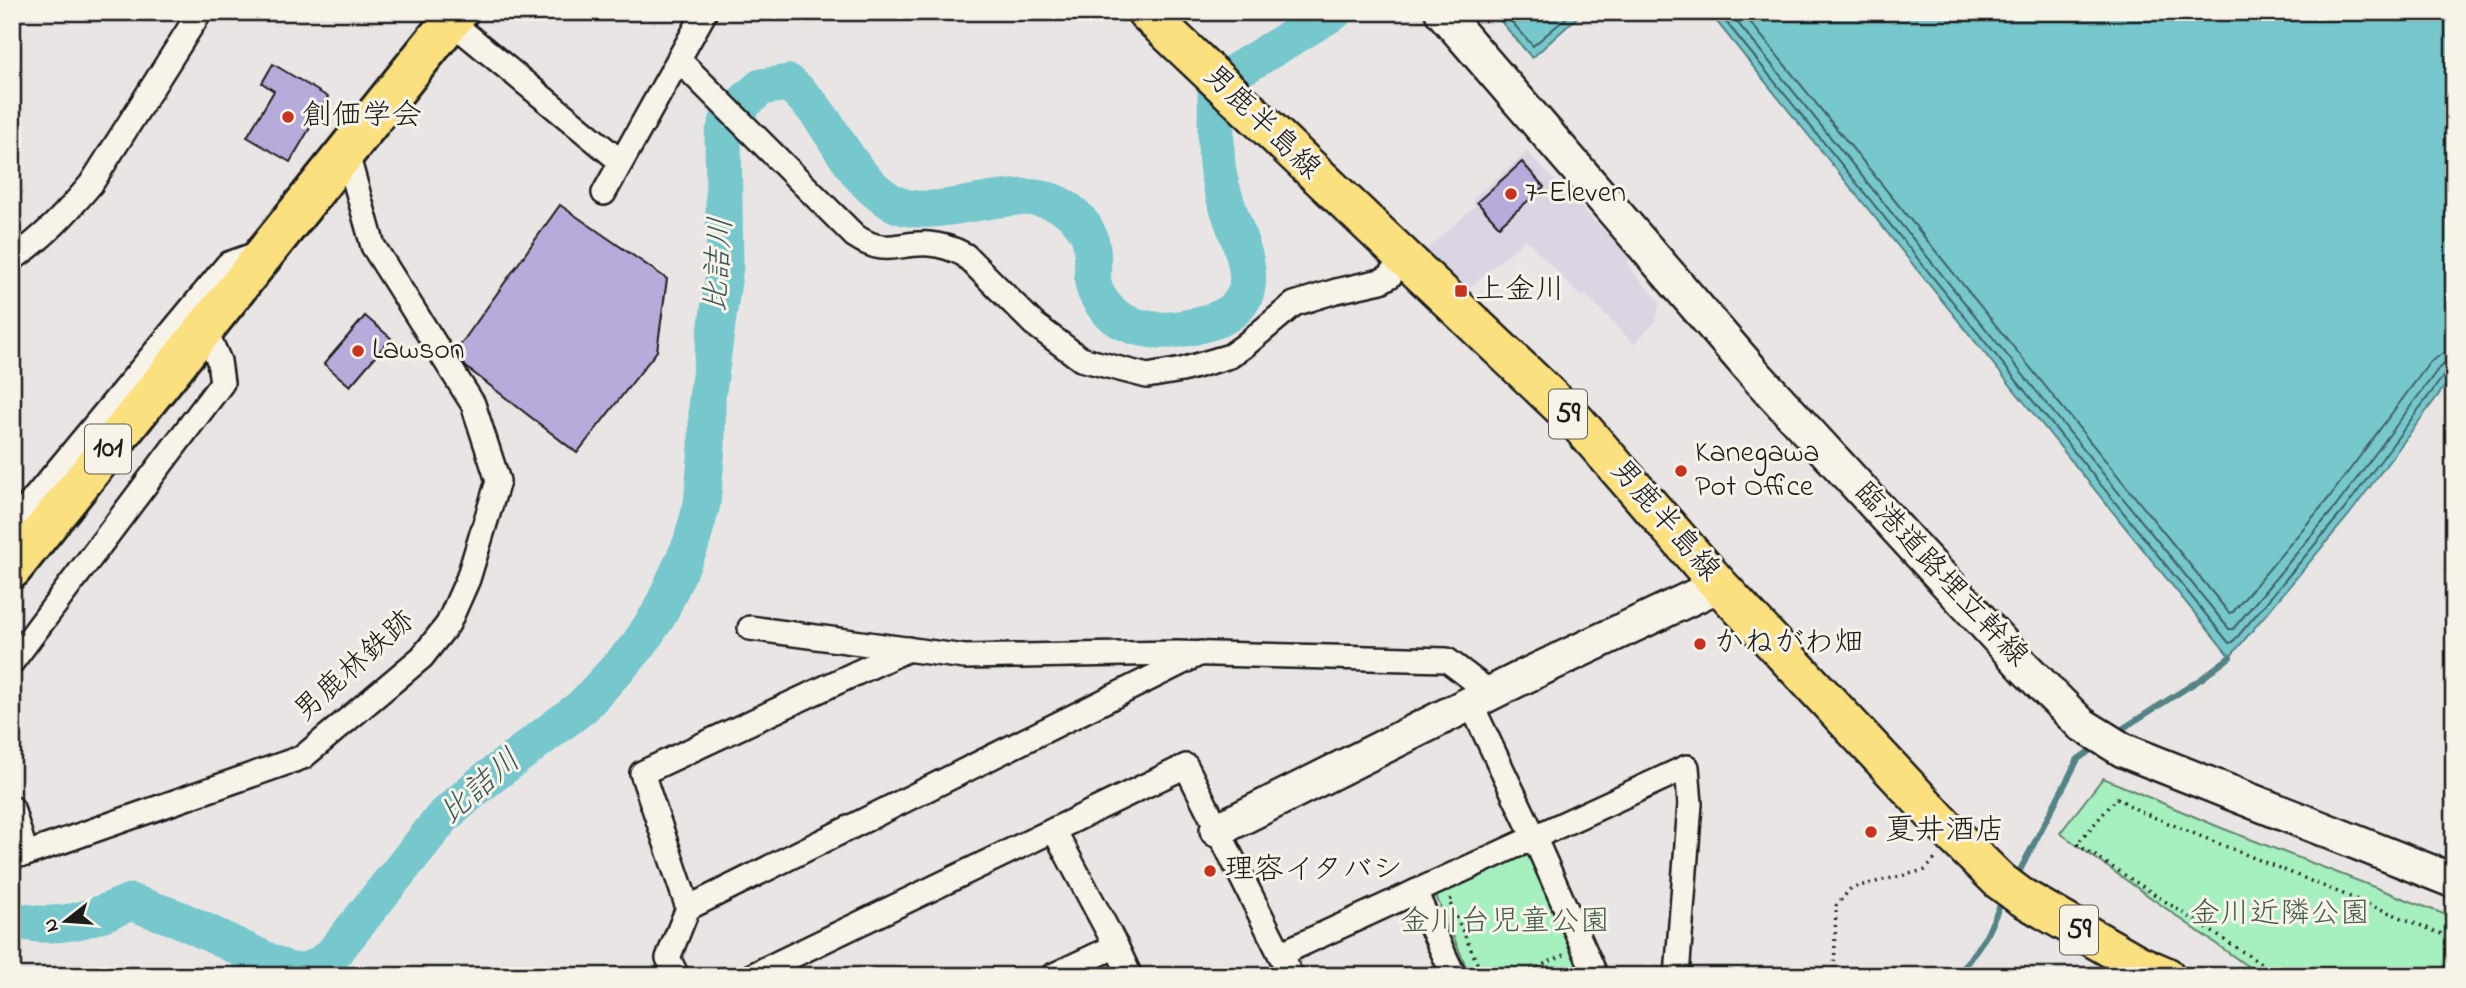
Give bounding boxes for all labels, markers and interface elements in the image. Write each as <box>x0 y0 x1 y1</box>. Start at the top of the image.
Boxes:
street label: 男鹿半島線 <box>1192 55 1330 191</box>
place label: 創価学会 <box>302 95 422 139</box>
marker: 創価学会 <box>280 109 296 125</box>
place label: 7-Eleven <box>1525 172 1626 216</box>
marker: 7-Eleven <box>1503 186 1519 202</box>
water label: 比詰川 <box>693 215 747 315</box>
place label: 上金川 <box>1475 269 1565 313</box>
marker: 上金川 <box>1453 283 1469 299</box>
place label: Lawson <box>372 329 465 373</box>
marker: Lawson <box>350 343 366 359</box>
road number: 59 <box>1549 390 1587 438</box>
road number: 101 <box>85 424 131 474</box>
place label: Kanegawa Pot Office <box>1695 432 1820 510</box>
street label: 男鹿半島線 <box>1598 450 1730 592</box>
marker: Kanegawa Pot Office <box>1673 463 1689 479</box>
street label: 臨港道路埋立幹線 <box>1842 472 2038 678</box>
street label: 男鹿林鉄跡 <box>285 600 425 734</box>
place label: かねがわ畑 <box>1714 622 1864 666</box>
marker: かねがわ畑 <box>1692 636 1708 652</box>
water label: 比詰川 <box>429 739 533 837</box>
place label: 夏井酒店 <box>1885 810 2005 854</box>
marker: 夏井酒店 <box>1863 824 1879 840</box>
place label: 理容イタバシ <box>1224 849 1402 893</box>
marker: 理容イタバシ <box>1202 863 1218 879</box>
north arrow <box>32 886 102 956</box>
park label: 金川近隣公園 <box>2190 893 2370 937</box>
park label: 金川台児童公園 <box>1400 901 1610 945</box>
road number: 59 <box>2060 906 2098 954</box>
text: N <box>37 915 67 935</box>

